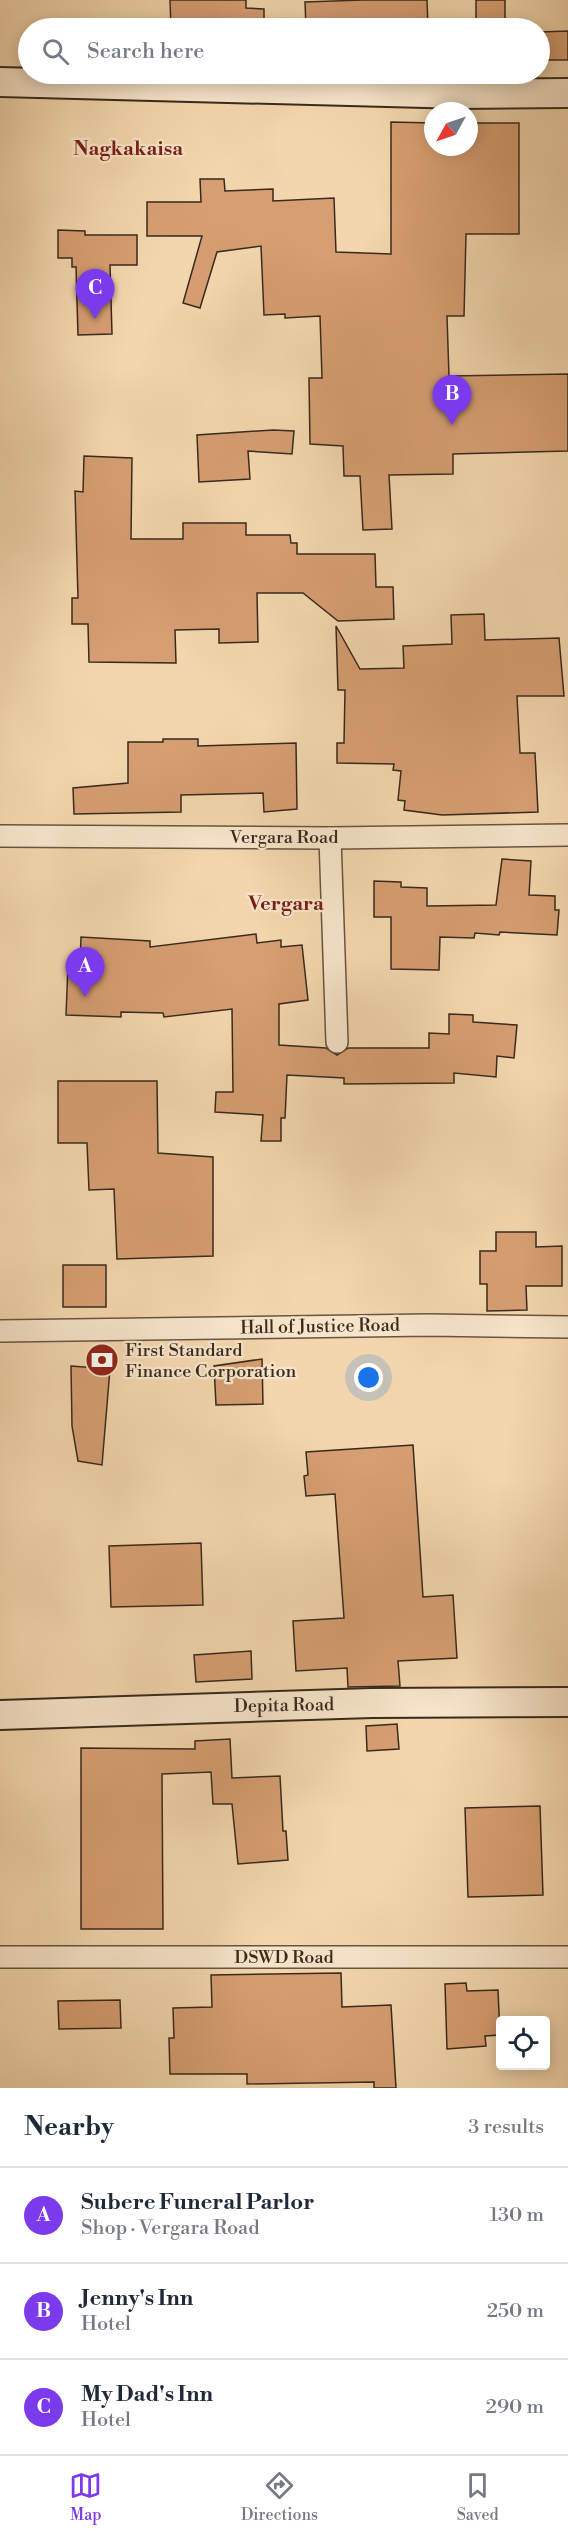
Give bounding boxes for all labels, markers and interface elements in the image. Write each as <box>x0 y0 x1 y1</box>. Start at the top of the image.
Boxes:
search box <box>18 18 550 84</box>
icon: search <box>39 35 72 68</box>
text: Search here <box>87 38 204 65</box>
north arrow <box>424 102 478 156</box>
district label: Nagkakaisa <box>73 137 183 162</box>
pin: C <box>76 270 115 319</box>
pin: B <box>432 376 472 425</box>
street label: Vergara Road <box>229 826 339 849</box>
district label: Vergara <box>247 892 324 917</box>
pin: A <box>66 948 104 997</box>
street label: Hall of Justice Road <box>240 1314 401 1339</box>
place label: First Standard Finance Corporation <box>125 1339 297 1383</box>
bank icon: First Standard Finance Corporation <box>84 1342 120 1378</box>
your location <box>354 1363 383 1392</box>
street label: Depita Road <box>234 1693 335 1718</box>
street label: DSWD Road <box>234 1946 335 1969</box>
map controls <box>496 2016 550 2070</box>
button: locate <box>496 2016 550 2070</box>
text: Nearby <box>24 2111 114 2143</box>
text: 3 results <box>468 2115 544 2140</box>
text: Subere Funeral Parlor <box>81 2189 314 2216</box>
text: A <box>36 2203 51 2228</box>
text: 130 m <box>489 2203 544 2228</box>
text: Shop · Vergara Road <box>81 2216 260 2241</box>
text: Jenny's Inn <box>81 2285 193 2312</box>
text: B <box>36 2299 51 2324</box>
text: 250 m <box>487 2299 544 2324</box>
text: Hotel <box>81 2312 131 2337</box>
text: My Dad's Inn <box>81 2381 213 2408</box>
text: C <box>36 2395 51 2420</box>
text: 290 m <box>486 2395 544 2420</box>
text: Hotel <box>81 2408 131 2433</box>
tab: Map <box>69 2469 102 2525</box>
tab: Directions <box>241 2469 318 2525</box>
tab: Saved <box>457 2469 499 2525</box>

